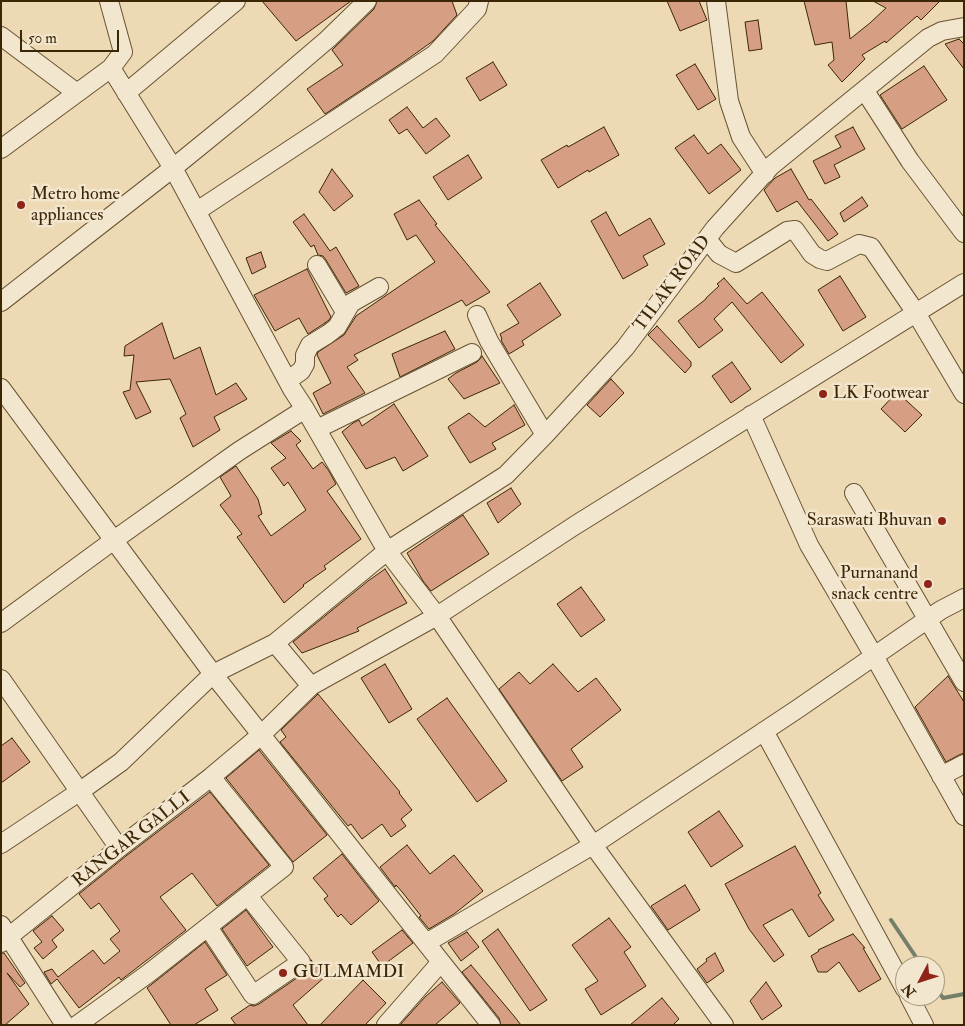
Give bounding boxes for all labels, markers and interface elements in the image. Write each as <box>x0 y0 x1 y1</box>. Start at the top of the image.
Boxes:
scale bar <box>22 20 121 52</box>
text: 50 m <box>28 29 57 48</box>
place label: Metro home appliances <box>31 184 120 226</box>
marker: Metro home appliances <box>15 199 27 211</box>
street label: TILAK ROAD <box>630 232 716 336</box>
place label: LK Footwear <box>833 383 929 405</box>
marker: LK Footwear <box>817 388 829 400</box>
place label: Saraswati Bhuvan <box>807 510 932 532</box>
marker: Saraswati Bhuvan <box>936 515 948 527</box>
place label: Purnanand snack centre <box>832 563 918 606</box>
marker: Purnanand snack centre <box>922 578 934 590</box>
street label: RANGAR GALLI <box>69 787 195 893</box>
north arrow <box>895 956 945 1006</box>
place label: GULMAMDI <box>293 962 404 984</box>
marker: GULMAMDI <box>277 967 289 979</box>
text: N <box>898 980 919 1001</box>

